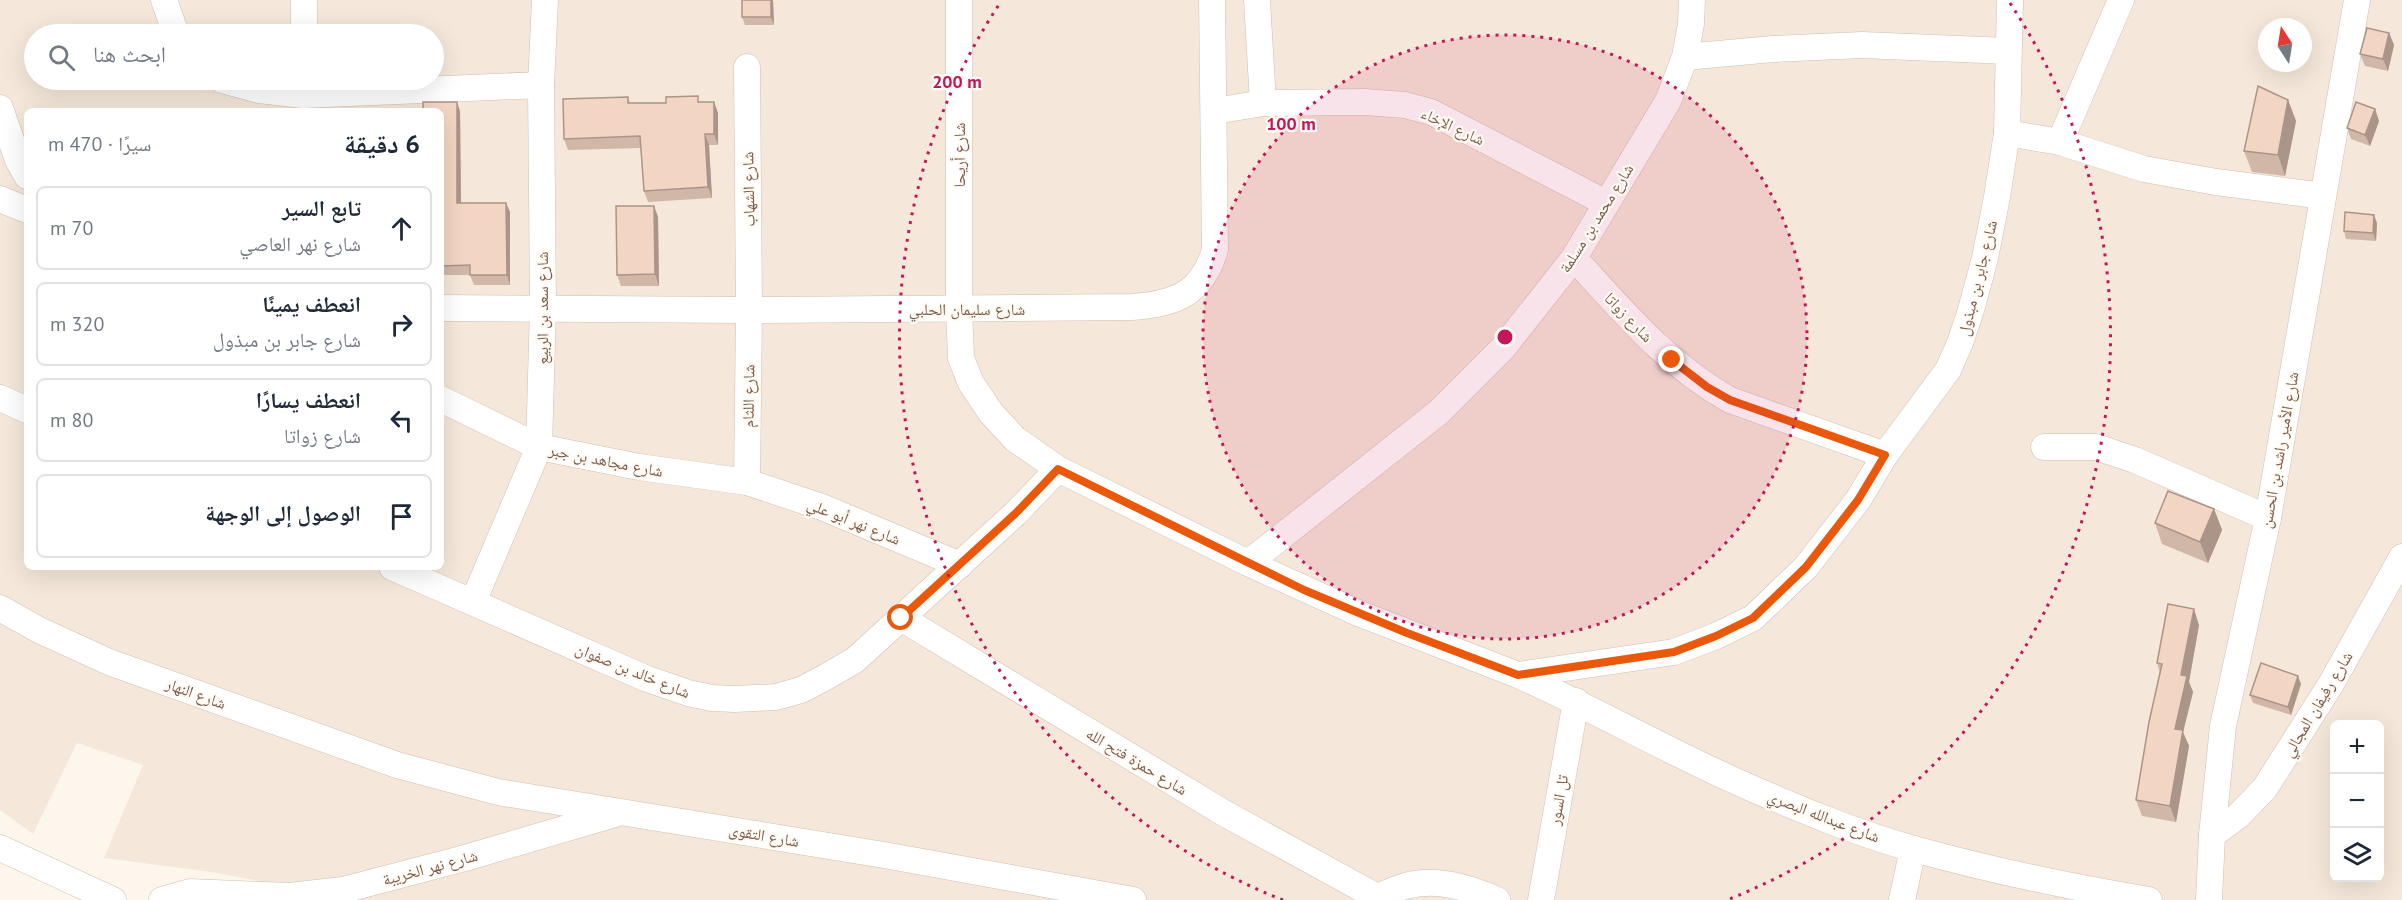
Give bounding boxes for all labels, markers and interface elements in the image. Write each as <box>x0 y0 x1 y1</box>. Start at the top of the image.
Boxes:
north arrow <box>2258 18 2312 72</box>
search box <box>24 24 444 90</box>
text: ابحث هنا <box>93 40 166 68</box>
icon: search <box>45 41 78 74</box>
text: 200 m <box>932 70 982 93</box>
street label: شارع الإخاء <box>1418 103 1488 150</box>
text: 100 m <box>1266 112 1316 135</box>
street label: شارع أريحا <box>949 123 970 187</box>
text: 6 دقيقة <box>344 127 420 160</box>
text: سيرًا · 470 m <box>48 131 152 157</box>
street label: شارع الشهاب <box>737 151 760 227</box>
street label: شارع محمد بن مسلمة <box>1554 160 1638 277</box>
text: تابع السير <box>282 194 361 222</box>
icon: ahead <box>385 212 418 245</box>
text: 70 m <box>50 215 93 241</box>
street label: شارع جابر بن مبذول <box>1953 218 2002 338</box>
text: شارع نهر العاصي <box>239 231 361 257</box>
street label: شارع سعد بن الربيع <box>532 251 553 365</box>
street label: شارع زواتا <box>1600 288 1658 347</box>
text: انعطف يمينًا <box>262 290 361 318</box>
street label: شارع سليمان الحلبي <box>909 299 1025 322</box>
icon: right <box>385 308 418 341</box>
text: 320 m <box>50 311 104 337</box>
text: شارع جابر بن مبذول <box>213 327 361 353</box>
centre of rings <box>1495 327 1515 347</box>
route end <box>1658 346 1684 372</box>
street label: شارع اللثام <box>737 364 760 428</box>
street label: شارع الأمير راشد بن الحسن <box>2255 370 2304 530</box>
text: انعطف يسارًا <box>256 386 361 414</box>
icon: left <box>385 404 418 437</box>
text: 80 m <box>50 407 93 433</box>
text: شارع زواتا <box>284 423 361 449</box>
street label: شارع مجاهد بن جبر <box>546 439 665 482</box>
street label: شارع نهر أبو علي <box>803 493 904 552</box>
text: الوصول إلى الوجهة <box>205 499 361 527</box>
icon: arrive <box>385 500 418 533</box>
route start <box>887 604 913 630</box>
street label: شارع خالد بن صفوان <box>572 638 693 703</box>
street label: شارع رفيفان المجالي <box>2277 647 2359 762</box>
street label: شارع النهار <box>162 673 229 714</box>
map controls <box>2330 720 2384 882</box>
button: + <box>2330 720 2384 774</box>
street label: شارع حمزة فتح الله <box>1082 723 1191 800</box>
street label: تل السور <box>1544 773 1573 828</box>
button: − <box>2330 774 2384 828</box>
street label: شارع عبدالله البصري <box>1764 785 1883 849</box>
street label: شارع التقوى <box>727 819 801 852</box>
button: layers <box>2330 828 2384 882</box>
street label: شارع نهر الخريبة <box>380 845 480 890</box>

